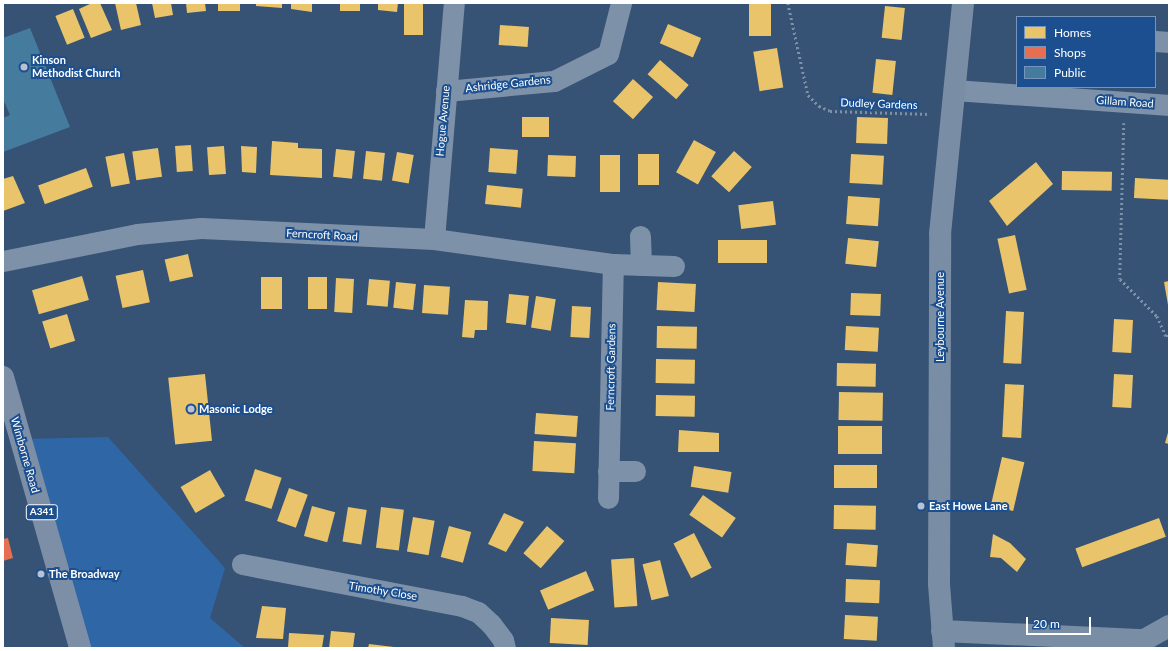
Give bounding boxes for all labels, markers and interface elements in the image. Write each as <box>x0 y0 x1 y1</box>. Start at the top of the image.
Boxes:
legend <box>1016 16 1156 88</box>
text: Homes <box>1054 25 1091 40</box>
text: Shops <box>1054 45 1086 60</box>
place label: Kinson Methodist Church <box>32 54 120 80</box>
marker: Kinson Methodist Church <box>19 62 29 72</box>
text: Public <box>1054 65 1086 80</box>
street label: Ashridge Gardens <box>465 73 551 95</box>
street label: Hogue Avenue <box>433 85 453 157</box>
street label: Gillam Road <box>1096 93 1154 111</box>
street label: Dudley Gardens <box>840 96 918 112</box>
street label: Ferncroft Road <box>286 227 358 243</box>
street label: Leybourne Avenue <box>933 272 947 362</box>
street label: Ferncroft Gardens <box>604 323 618 411</box>
place label: Masonic Lodge <box>199 402 273 416</box>
marker: Masonic Lodge <box>186 404 196 414</box>
street label: Wimborne Road <box>8 415 42 495</box>
place label: East Howe Lane <box>929 499 1008 513</box>
marker: East Howe Lane <box>916 501 926 511</box>
road number: A341 <box>25 504 59 520</box>
place label: The Broadway <box>49 567 119 581</box>
marker: The Broadway <box>36 569 46 579</box>
street label: Timothy Close <box>348 579 418 603</box>
scale bar <box>1028 609 1093 635</box>
text: 20 m <box>1033 616 1060 631</box>

